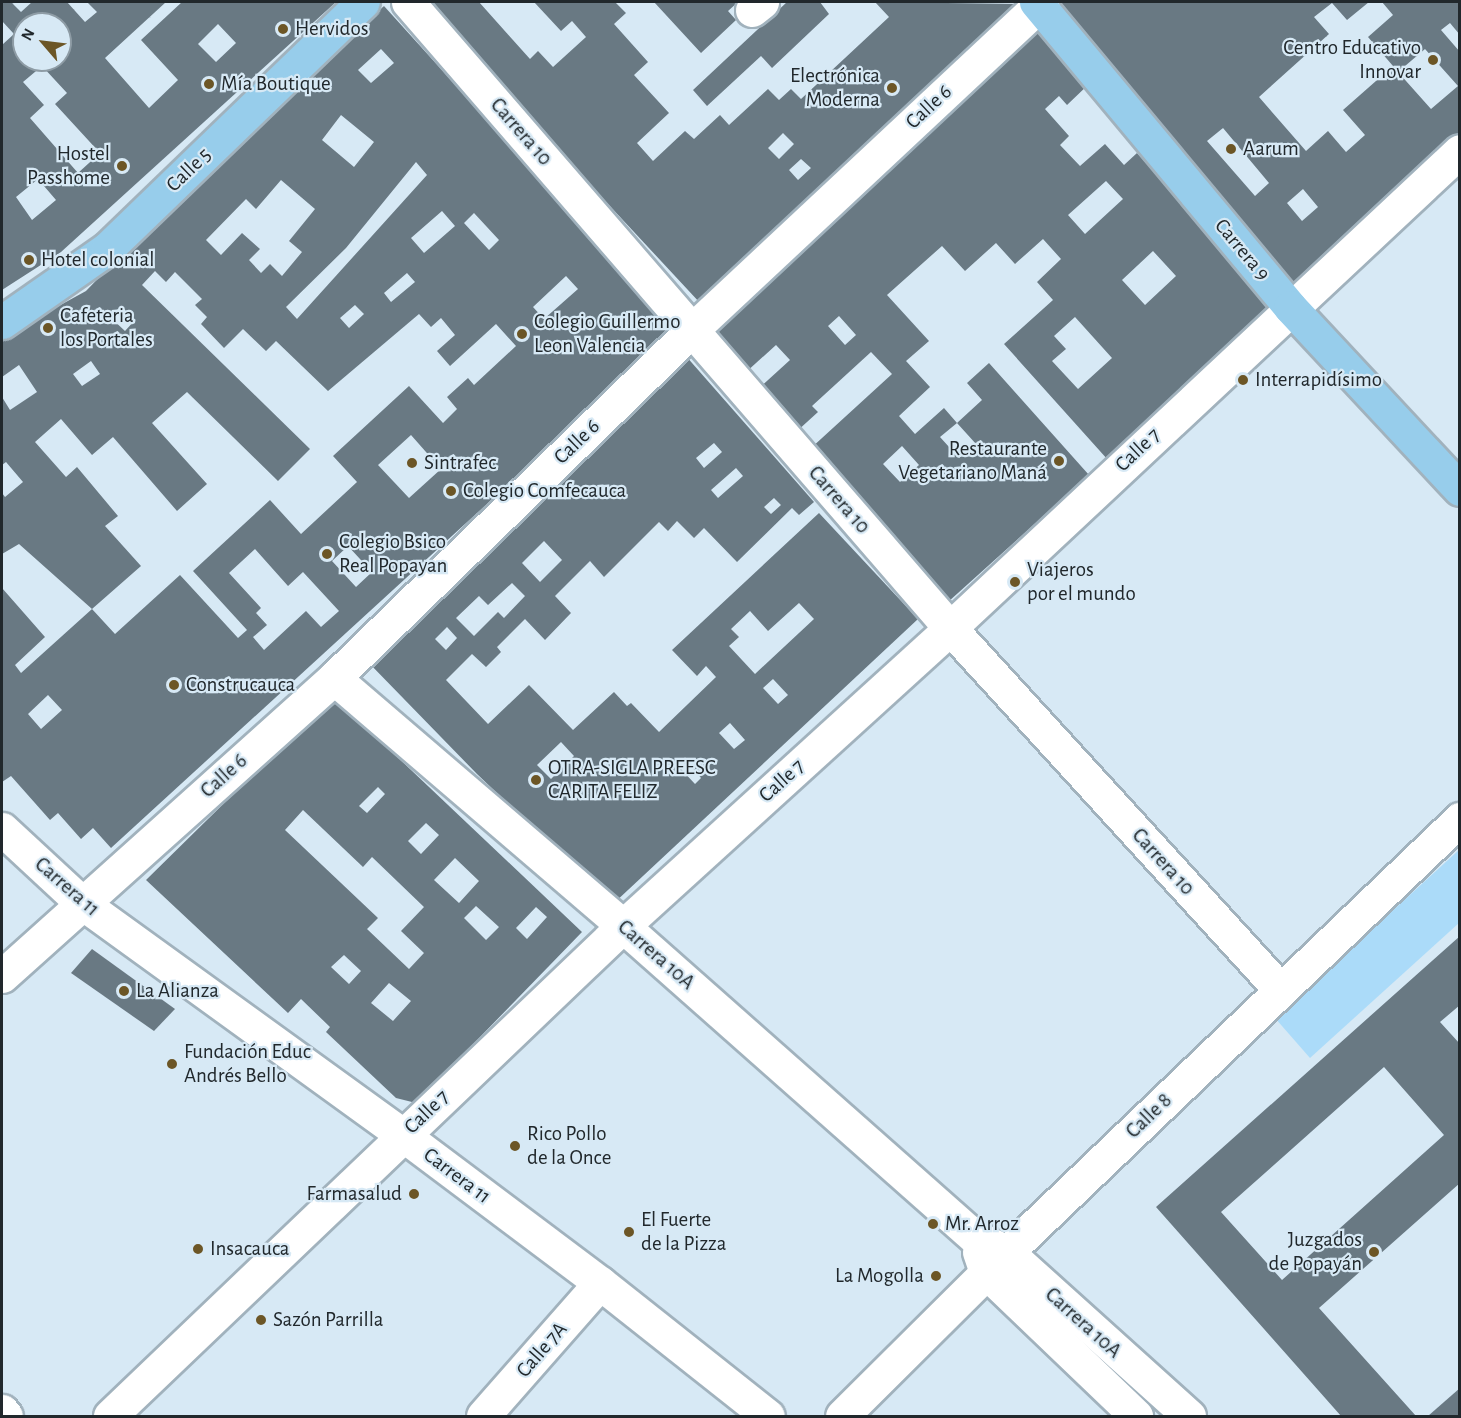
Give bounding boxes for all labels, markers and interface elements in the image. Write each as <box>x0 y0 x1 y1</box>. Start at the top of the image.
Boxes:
north arrow <box>12 12 72 72</box>
place label: Hervidos <box>295 16 369 42</box>
marker: Hervidos <box>276 22 290 36</box>
text: N <box>18 26 38 43</box>
place label: Centro Educativo Innovar <box>1283 35 1421 85</box>
marker: Centro Educativo Innovar <box>1426 53 1440 67</box>
place label: Electrónica Moderna <box>790 63 880 113</box>
place label: Mía Boutique <box>221 71 331 97</box>
marker: Mía Boutique <box>202 77 216 91</box>
street label: Calle 6 <box>901 79 957 135</box>
marker: Electrónica Moderna <box>885 81 899 95</box>
street label: Carrera 10 <box>485 93 557 171</box>
place label: Aarum <box>1243 136 1299 162</box>
place label: Hostel Passhome <box>27 141 110 191</box>
marker: Aarum <box>1224 142 1238 156</box>
street label: Calle 5 <box>161 143 217 197</box>
marker: Hostel Passhome <box>115 159 129 173</box>
street label: Carrera 9 <box>1209 214 1275 286</box>
place label: Hotel colonial <box>41 247 154 273</box>
marker: Hotel colonial <box>22 253 36 267</box>
place label: Cafeteria los Portales <box>60 303 153 353</box>
place label: Colegio Guillermo Leon Valencia <box>534 309 680 359</box>
marker: Cafeteria los Portales <box>41 321 55 335</box>
marker: Colegio Guillermo Leon Valencia <box>515 327 529 341</box>
place label: Interrapidísimo <box>1255 367 1382 393</box>
marker: Interrapidísimo <box>1236 373 1250 387</box>
street label: Calle 6 <box>549 414 605 470</box>
street label: Calle 7 <box>1110 423 1166 477</box>
place label: Restaurante Vegetariano Maná <box>898 436 1047 486</box>
place label: Sintrafec <box>424 450 496 476</box>
marker: Restaurante Vegetariano Maná <box>1052 454 1066 468</box>
marker: Sintrafec <box>405 456 419 470</box>
street label: Carrera 10 <box>803 461 875 539</box>
place label: Colegio Comfecauca <box>463 478 626 504</box>
marker: Colegio Comfecauca <box>444 484 458 498</box>
place label: Colegio Bsico Real Popayan <box>339 529 447 579</box>
marker: Colegio Bsico Real Popayan <box>320 547 334 561</box>
place label: Viajeros por el mundo <box>1027 557 1136 607</box>
marker: Viajeros por el mundo <box>1008 575 1022 589</box>
place label: Construcauca <box>186 672 295 698</box>
marker: Construcauca <box>167 678 181 692</box>
street label: Calle 6 <box>195 749 253 803</box>
street label: Calle 7 <box>754 754 810 808</box>
place label: OTRA-SIGLA PREESC CARITA FELIZ <box>548 755 716 805</box>
marker: OTRA-SIGLA PREESC CARITA FELIZ <box>529 773 543 787</box>
street label: Carrera 10 <box>1126 823 1200 901</box>
street label: Carrera 11 <box>29 852 105 922</box>
street label: Carrera 10A <box>612 915 700 995</box>
place label: La Alianza <box>136 978 219 1004</box>
marker: La Alianza <box>117 984 131 998</box>
place label: Fundación Educ Andrés Bello <box>184 1039 311 1089</box>
marker: Fundación Educ Andrés Bello <box>165 1057 179 1071</box>
street label: Calle 7 <box>399 1085 455 1139</box>
street label: Calle 8 <box>1121 1088 1177 1144</box>
place label: Rico Pollo de la Once <box>527 1121 611 1171</box>
marker: Rico Pollo de la Once <box>508 1139 522 1153</box>
street label: Carrera 11 <box>418 1143 496 1209</box>
place label: Farmasalud <box>306 1181 402 1207</box>
marker: Farmasalud <box>407 1187 421 1201</box>
place label: El Fuerte de la Pizza <box>641 1207 726 1257</box>
place label: Mr. Arroz <box>945 1211 1019 1237</box>
marker: Mr. Arroz <box>926 1217 940 1231</box>
marker: El Fuerte de la Pizza <box>622 1225 636 1239</box>
place label: Juzgados de Popayán <box>1269 1227 1362 1277</box>
place label: Insacauca <box>210 1236 290 1262</box>
marker: Insacauca <box>191 1242 205 1256</box>
marker: Juzgados de Popayán <box>1367 1245 1381 1259</box>
place label: La Mogolla <box>835 1263 924 1289</box>
marker: La Mogolla <box>929 1269 943 1283</box>
street label: Carrera 10A <box>1040 1282 1126 1364</box>
place label: Sazón Parrilla <box>273 1307 384 1333</box>
marker: Sazón Parrilla <box>254 1313 268 1327</box>
street label: Calle 7A <box>511 1317 573 1383</box>

